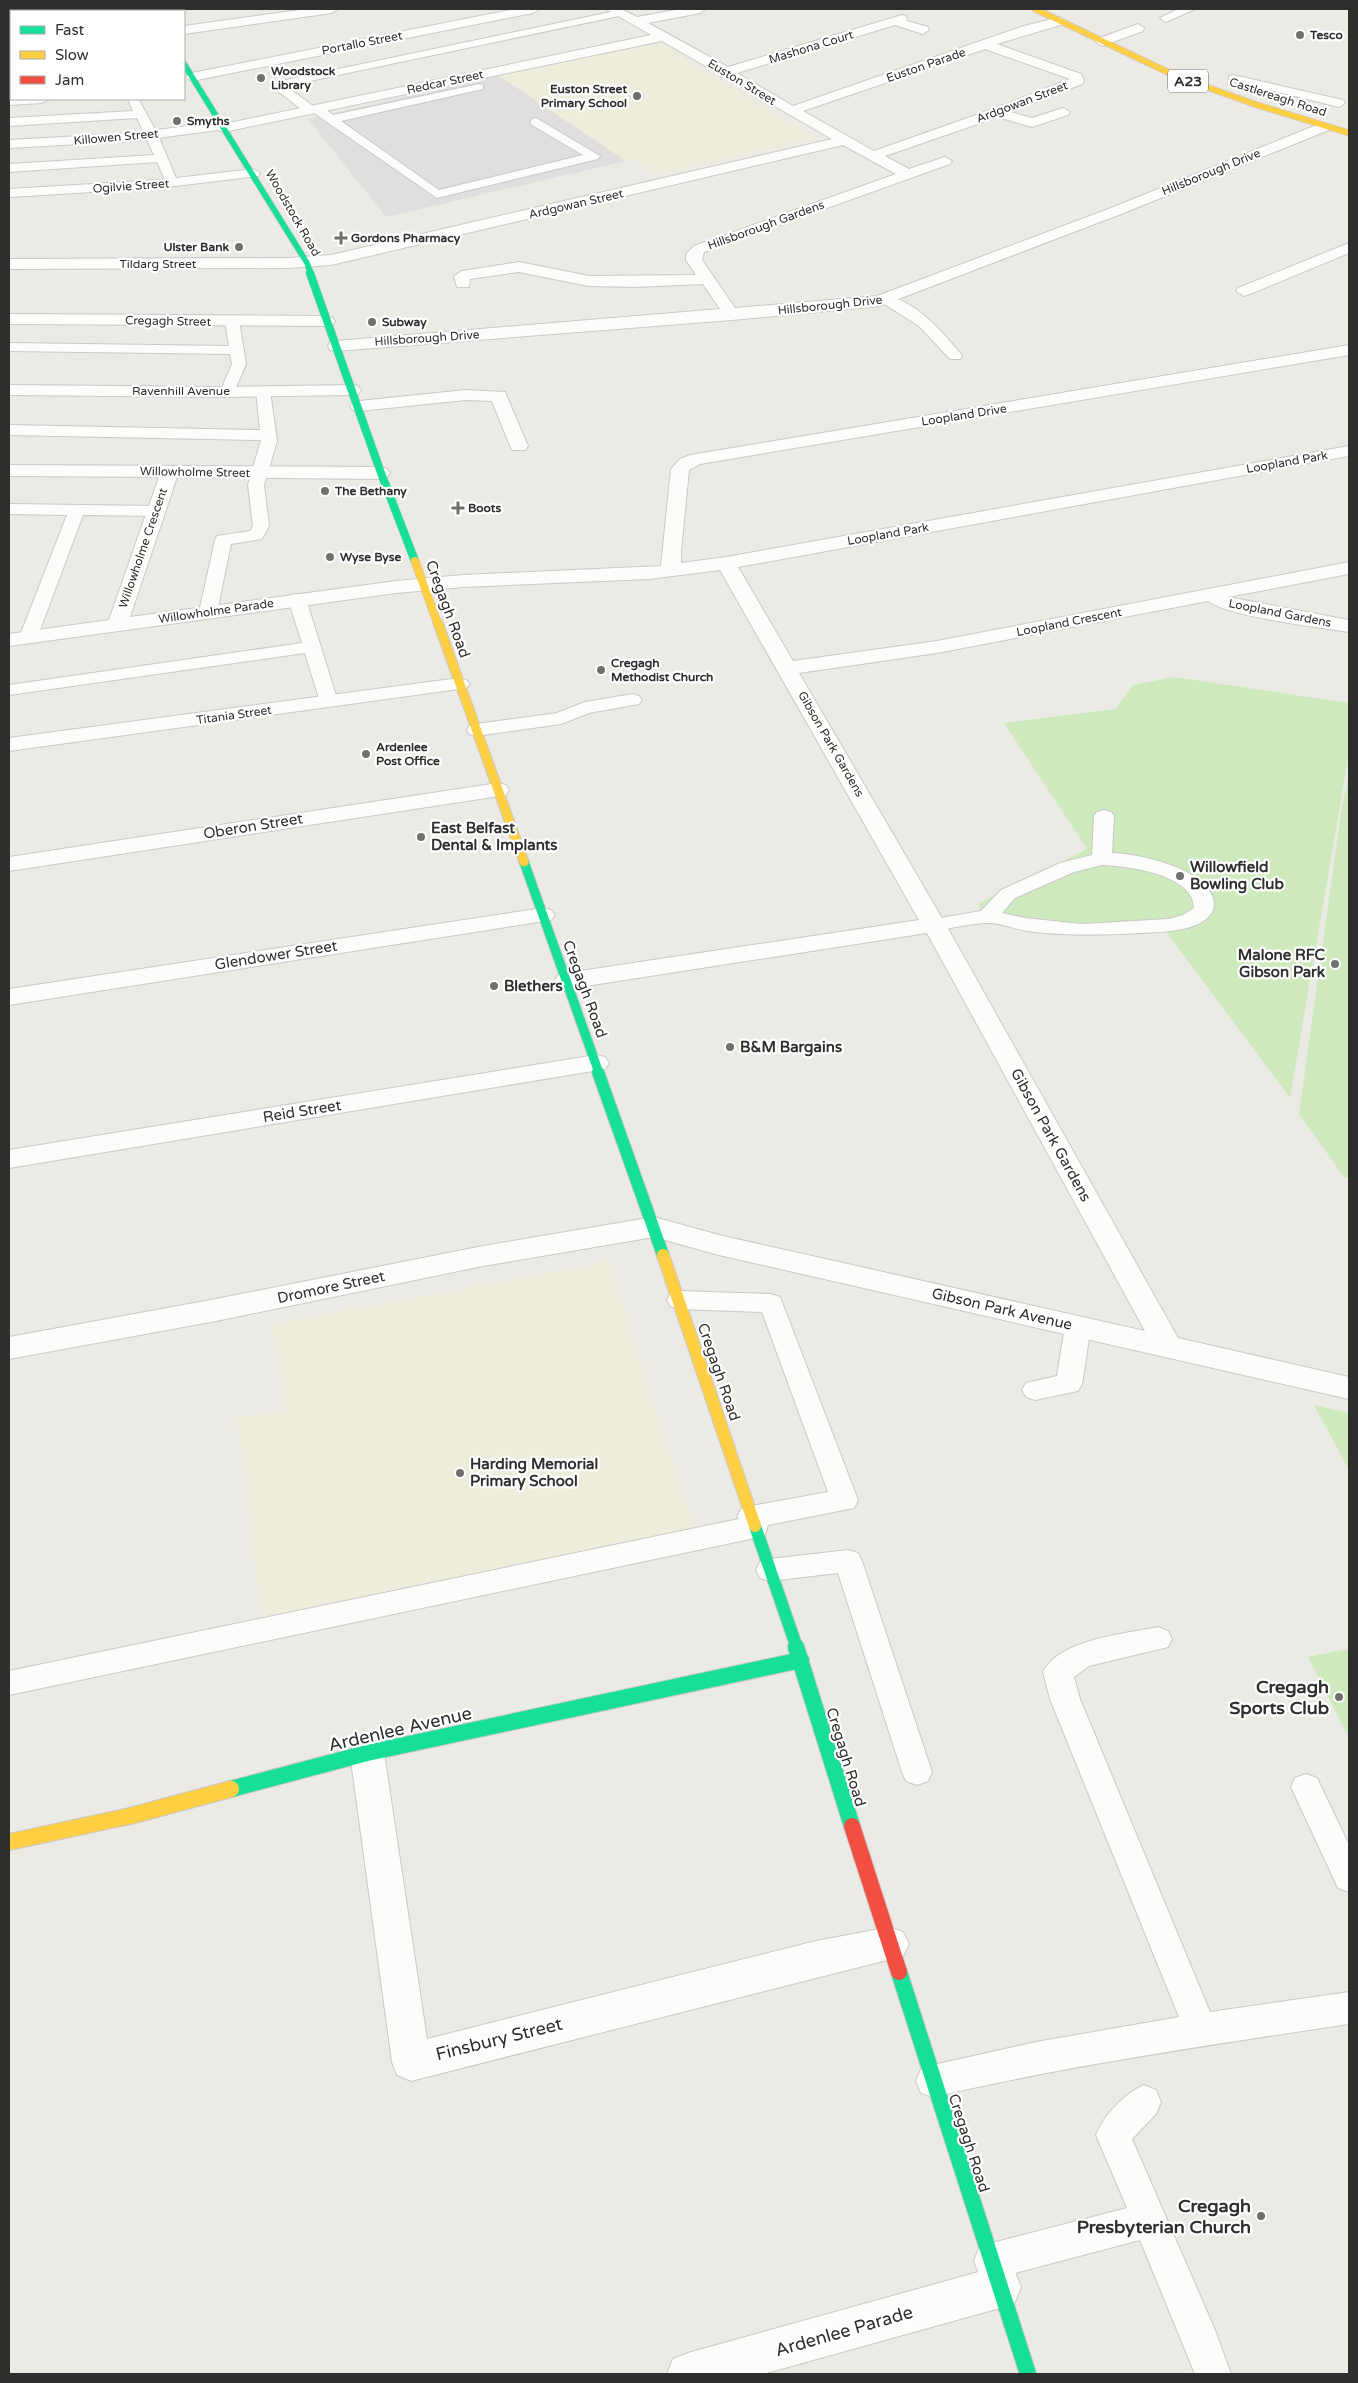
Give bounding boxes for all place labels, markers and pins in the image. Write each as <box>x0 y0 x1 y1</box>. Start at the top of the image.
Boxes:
place label: Tesco <box>1309 28 1343 42</box>
marker: Tesco <box>1294 29 1306 41</box>
place label: Woodstock Library <box>271 64 336 93</box>
marker: Woodstock Library <box>255 72 267 84</box>
place label: Euston Street Primary School <box>541 82 627 111</box>
marker: Euston Street Primary School <box>631 90 643 102</box>
place label: Smyths <box>187 114 230 129</box>
marker: Smyths <box>171 115 183 127</box>
place label: Gordons Pharmacy <box>351 231 461 246</box>
marker: Gordons Pharmacy <box>335 232 347 244</box>
place label: Ulster Bank <box>163 240 229 254</box>
marker: Ulster Bank <box>233 241 245 253</box>
place label: Subway <box>382 315 427 330</box>
marker: Subway <box>366 316 378 328</box>
place label: The Bethany <box>334 484 407 499</box>
marker: The Bethany <box>319 485 331 497</box>
place label: Boots <box>468 501 501 515</box>
marker: Boots <box>452 502 464 514</box>
place label: Wyse Byse <box>340 550 401 565</box>
marker: Wyse Byse <box>324 551 336 563</box>
place label: Cregagh Methodist Church <box>611 656 713 684</box>
marker: Cregagh Methodist Church <box>595 664 607 676</box>
place label: Ardenlee Post Office <box>376 740 440 768</box>
marker: Ardenlee Post Office <box>360 748 372 760</box>
place label: East Belfast Dental & Implants <box>431 819 558 855</box>
marker: East Belfast Dental & Implants <box>415 831 427 843</box>
place label: Willowfield Bowling Club <box>1190 858 1284 894</box>
marker: Willowfield Bowling Club <box>1174 870 1186 882</box>
place label: Malone RFC Gibson Park <box>1238 946 1326 981</box>
marker: Malone RFC Gibson Park <box>1329 958 1341 970</box>
place label: Blethers <box>504 977 563 995</box>
marker: Blethers <box>488 980 500 992</box>
place label: B&M Bargains <box>740 1038 842 1057</box>
marker: B&M Bargains <box>724 1041 736 1053</box>
place label: Harding Memorial Primary School <box>470 1455 598 1491</box>
marker: Harding Memorial Primary School <box>454 1467 466 1479</box>
place label: Cregagh Sports Club <box>1229 1676 1329 1719</box>
marker: Cregagh Sports Club <box>1333 1691 1345 1703</box>
place label: Cregagh Presbyterian Church <box>1077 2195 1251 2238</box>
marker: Cregagh Presbyterian Church <box>1255 2210 1267 2222</box>

